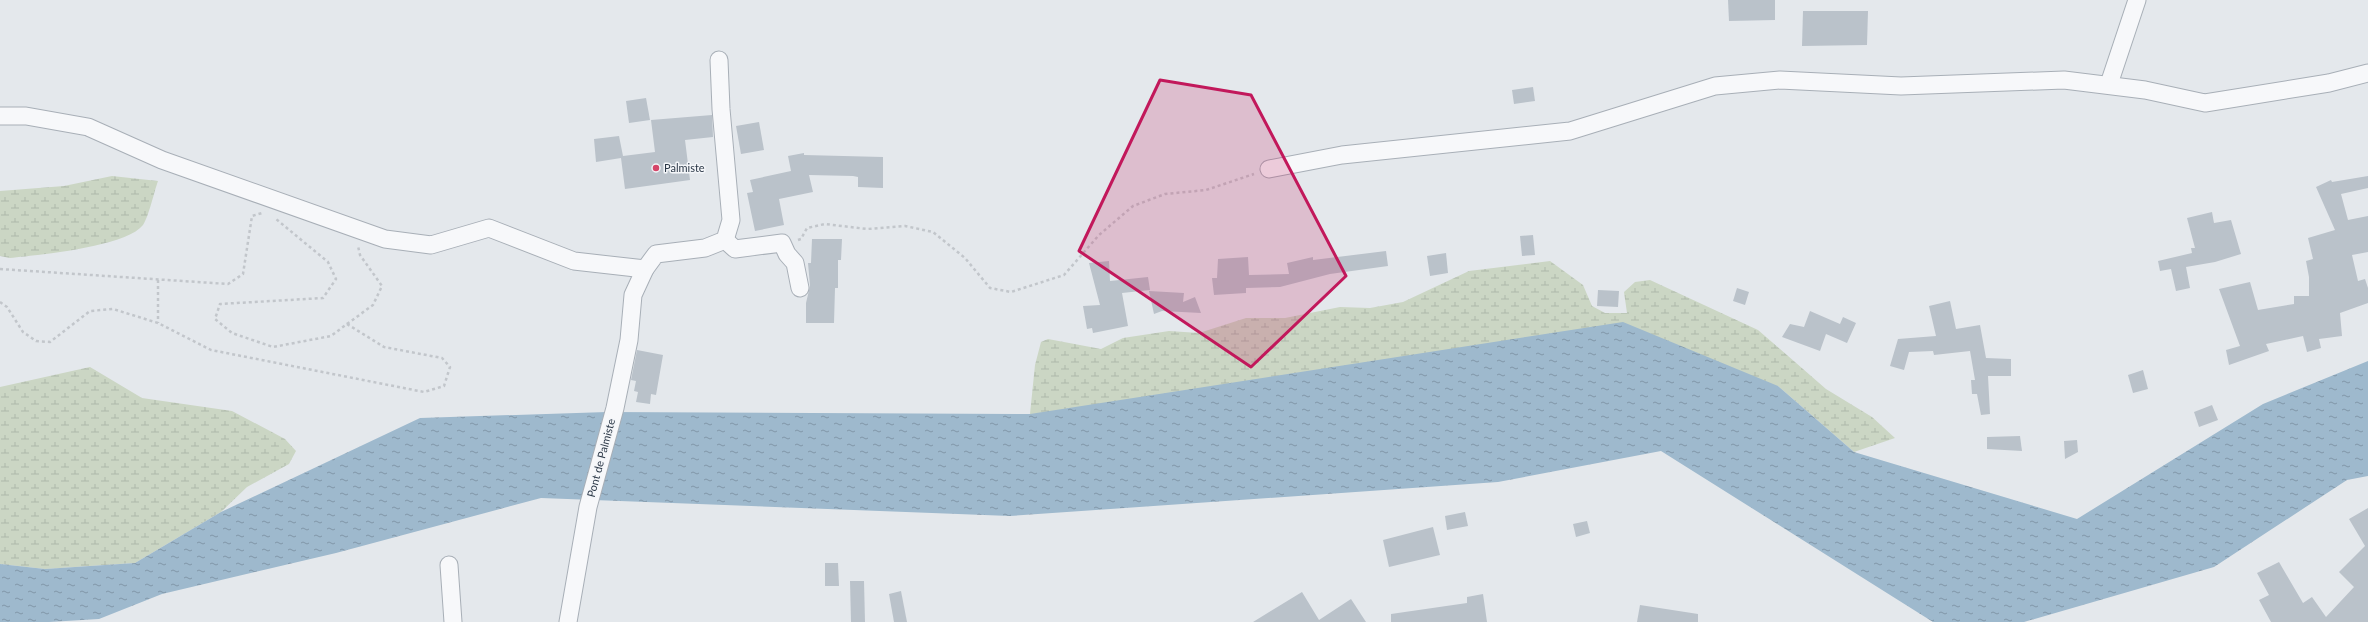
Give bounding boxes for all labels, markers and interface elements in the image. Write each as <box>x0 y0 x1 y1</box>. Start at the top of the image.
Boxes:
place label: Palmiste <box>664 161 705 174</box>
marker: Palmiste <box>651 163 661 173</box>
street label: Pont de Palmiste <box>584 417 617 499</box>

